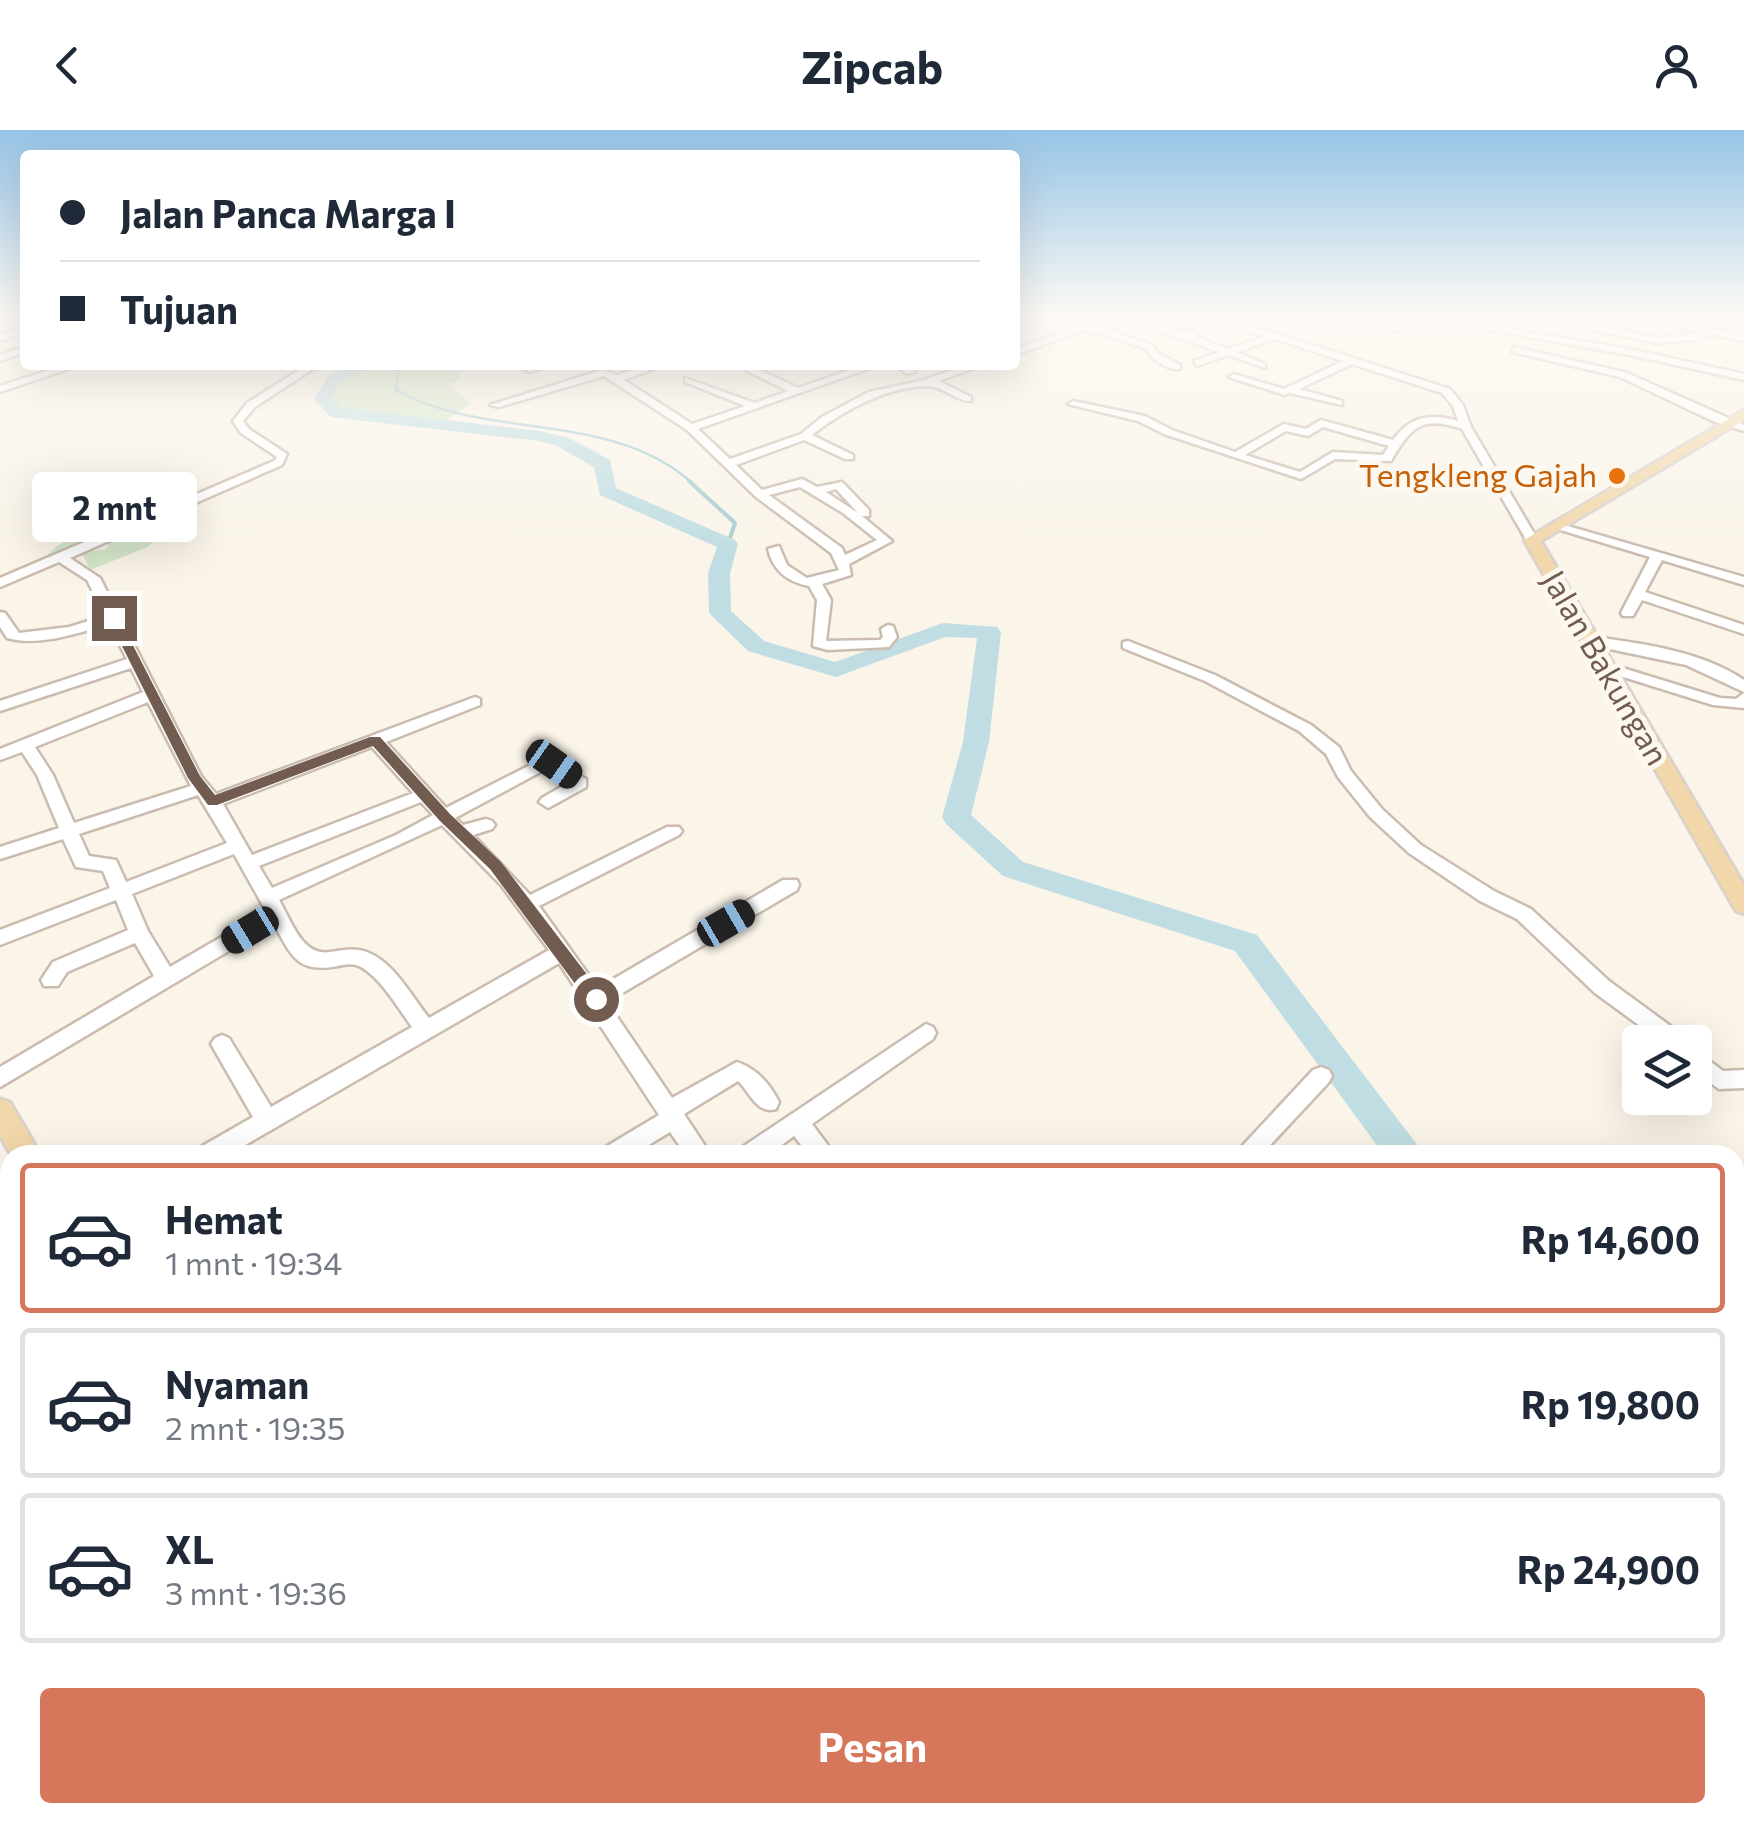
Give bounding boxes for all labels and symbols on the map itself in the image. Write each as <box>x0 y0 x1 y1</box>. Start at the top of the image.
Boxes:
place label: Tengkleng Gajah <box>1359 454 1597 494</box>
marker: Tengkleng Gajah <box>1606 465 1628 487</box>
callout: 2 mnt <box>32 473 196 543</box>
street label: Jalan Bakungan <box>1535 562 1679 772</box>
route end <box>92 596 137 641</box>
car <box>521 735 587 793</box>
car <box>693 895 759 951</box>
car <box>217 902 283 958</box>
route start <box>574 977 619 1022</box>

